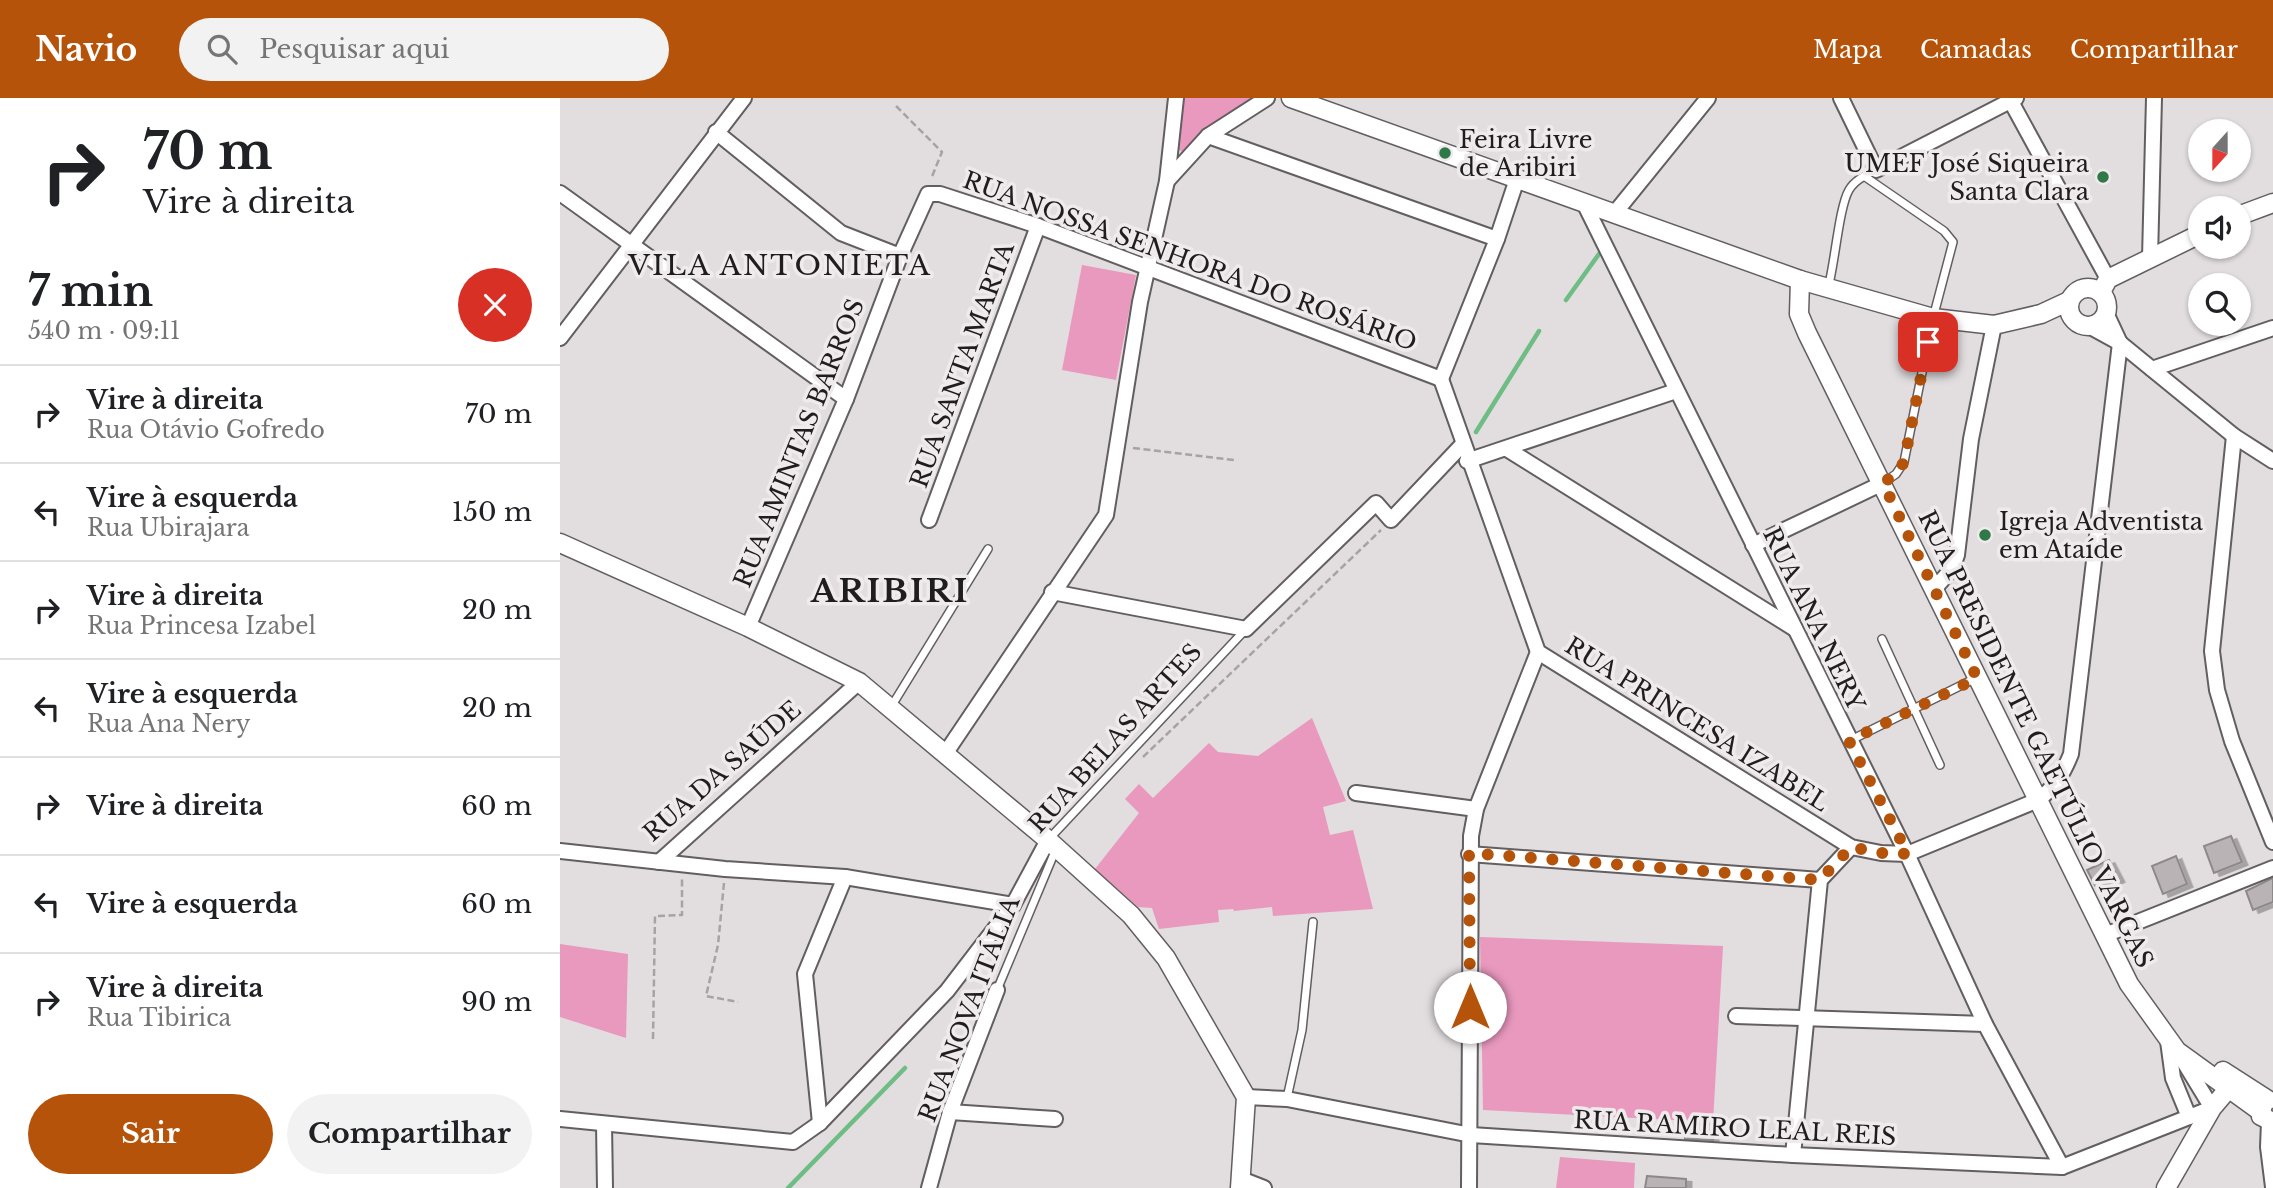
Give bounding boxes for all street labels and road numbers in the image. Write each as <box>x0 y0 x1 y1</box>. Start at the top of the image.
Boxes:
street label: RUA NOSSA SENHORA DO ROSÁRIO <box>959 165 1421 357</box>
street label: RUA SANTA MARTA <box>904 238 1020 492</box>
street label: RUA AMINTAS BARROS <box>728 295 870 591</box>
street label: RUA PRESIDENTE GAETÚLIO VARGAS <box>1912 505 2161 972</box>
street label: RUA ANA NERY <box>1757 522 1871 716</box>
street label: RUA PRINCESA IZABEL <box>1560 631 1834 817</box>
street label: RUA BELAS ARTES <box>1022 637 1208 839</box>
street label: RUA DA SAÚDE <box>637 694 807 847</box>
street label: RUA NOVA ITÁLIA <box>913 892 1026 1126</box>
street label: RUA RAMIRO LEAL REIS <box>1573 1105 1897 1151</box>

